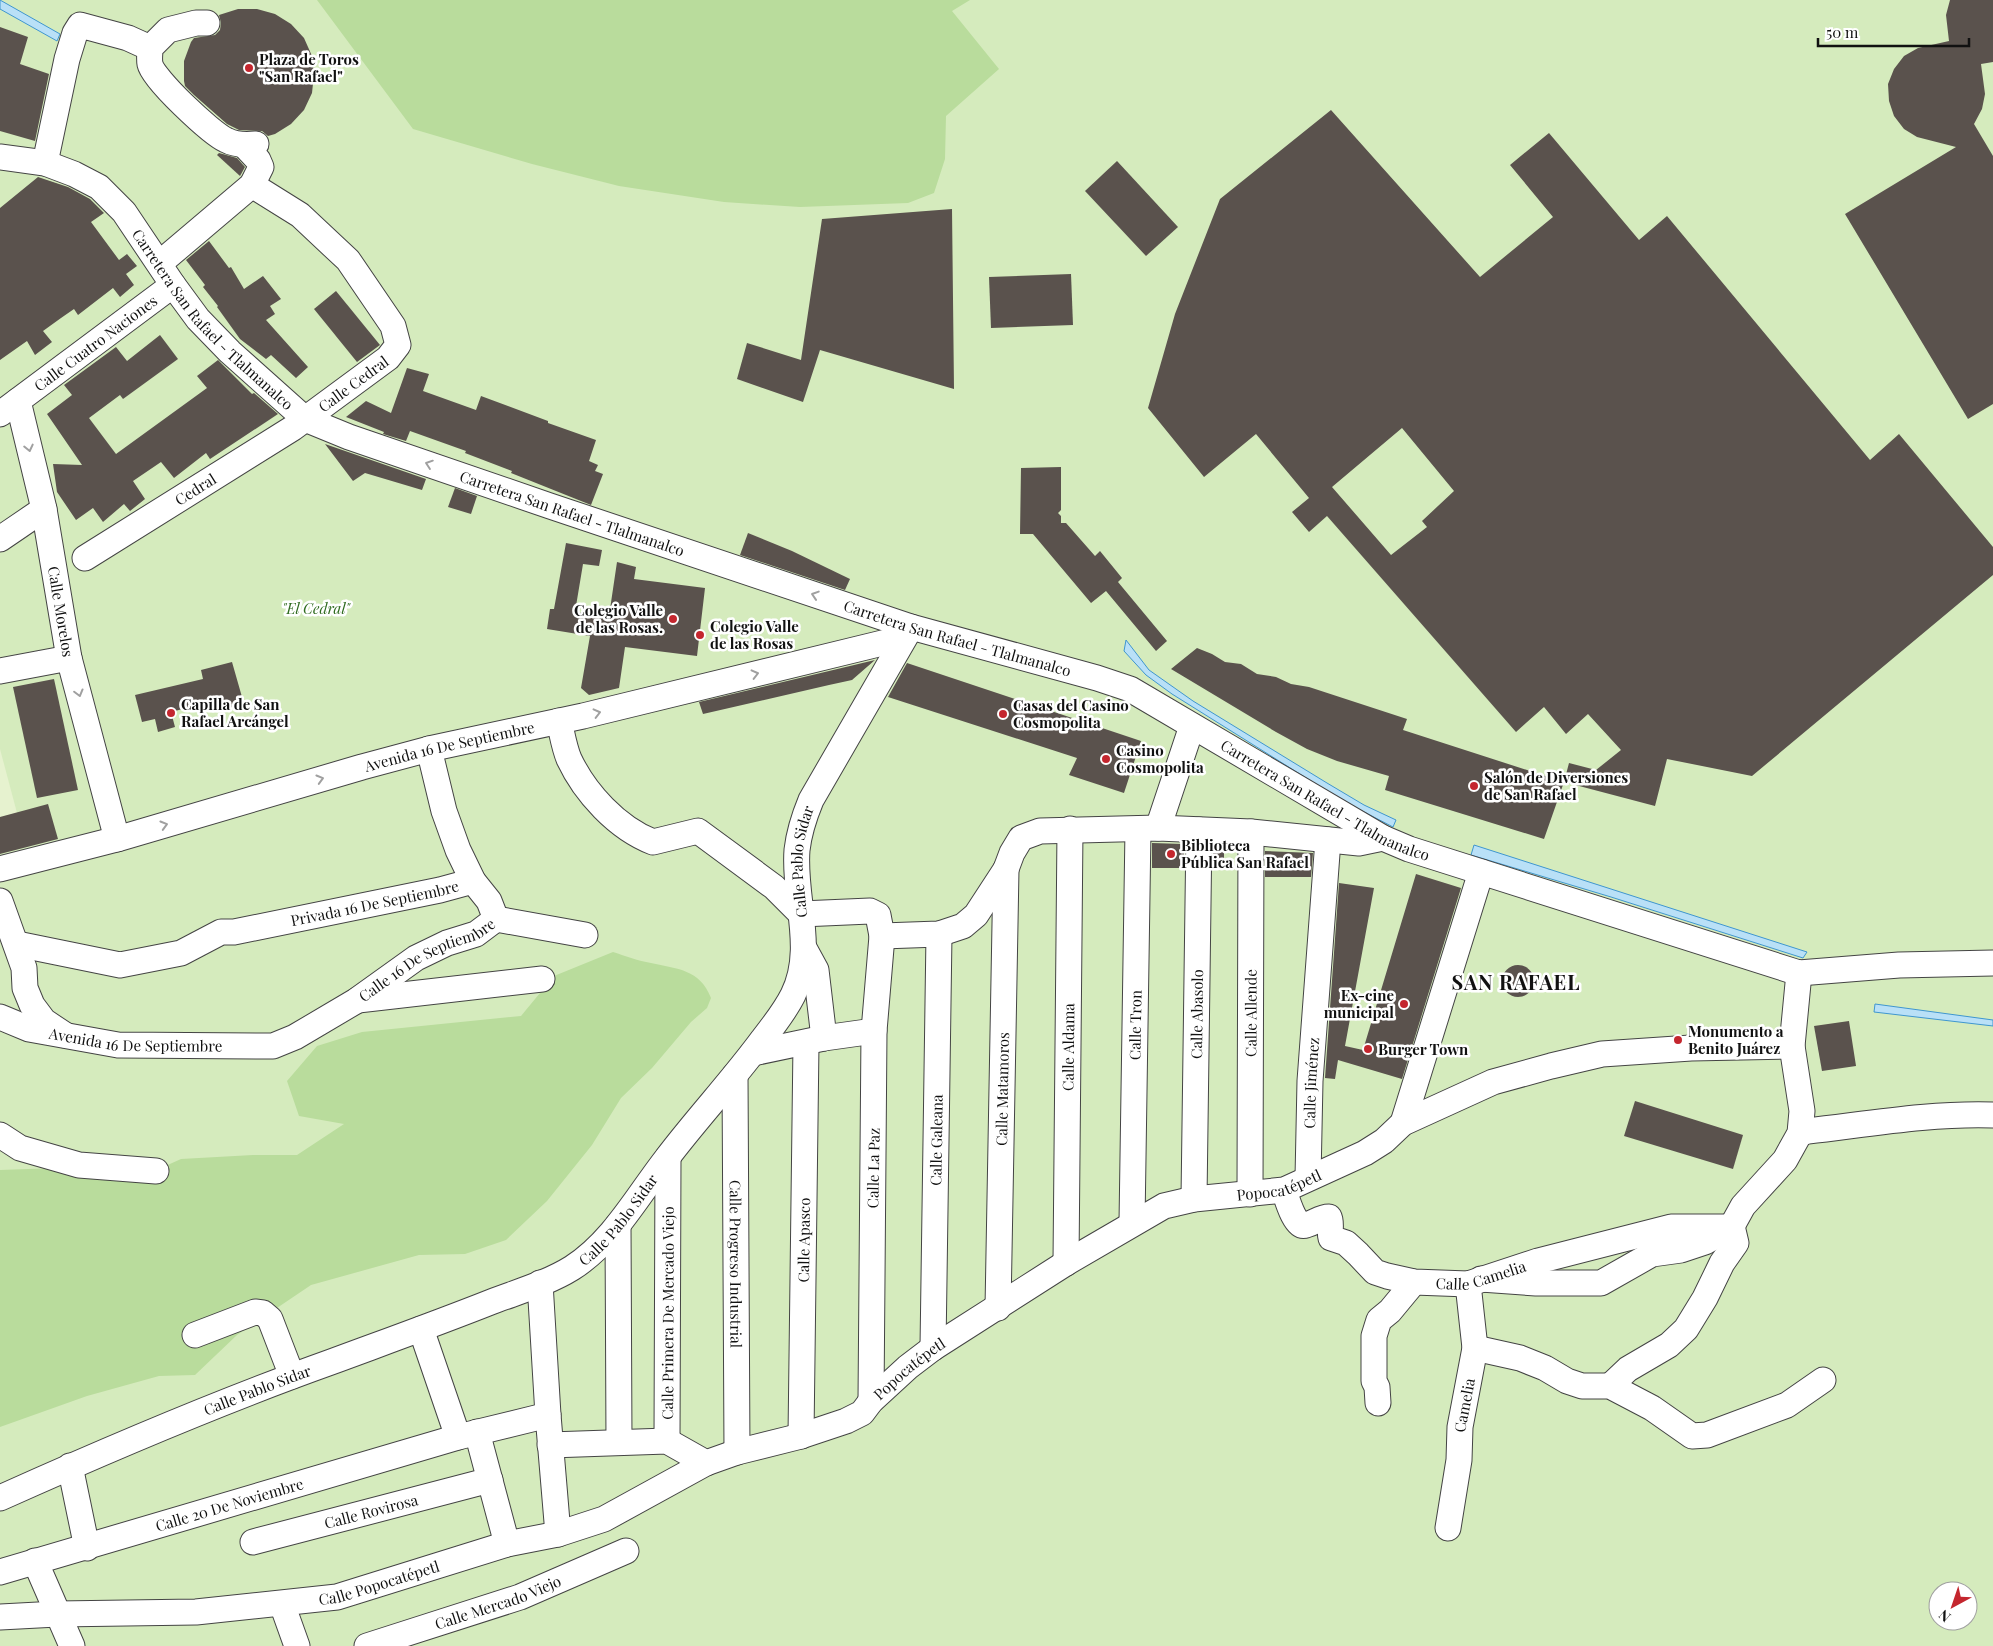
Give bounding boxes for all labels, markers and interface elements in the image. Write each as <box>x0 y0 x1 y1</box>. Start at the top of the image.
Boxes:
scale bar <box>1818 15 1969 47</box>
text: 50 m <box>1826 22 1859 42</box>
place label: Plaza de Toros "San Rafael" <box>259 49 359 86</box>
marker: Plaza de Toros "San Rafael" <box>243 62 255 74</box>
street label: Carretera San Rafael - Tlalmanalco <box>128 225 298 414</box>
street label: Calle Cuatro Naciones <box>30 290 161 395</box>
street label: Calle Cedral <box>314 351 392 416</box>
one-way arrow <box>23 444 34 453</box>
one-way arrow <box>426 460 434 470</box>
street label: Carretera San Rafael - Tlalmanalco <box>457 466 687 560</box>
street label: Cedral <box>171 469 220 510</box>
street label: Calle Morelos <box>44 565 79 658</box>
one-way arrow <box>812 591 820 601</box>
street label: Carretera San Rafael - Tlalmanalco <box>841 595 1073 680</box>
park label: "El Cedral" <box>282 598 352 618</box>
place label: Colegio Valle de las Rosas. <box>574 600 663 637</box>
marker: Colegio Valle de las Rosas. <box>667 613 679 625</box>
place label: Colegio Valle de las Rosas <box>710 616 799 653</box>
marker: Colegio Valle de las Rosas <box>694 629 706 641</box>
one-way arrow <box>750 670 758 680</box>
one-way arrow <box>74 688 84 696</box>
place label: Capilla de San Rafael Arcángel <box>181 694 289 731</box>
place label: Casas del Casino Cosmopolita <box>1013 695 1129 732</box>
marker: Capilla de San Rafael Arcángel <box>165 707 177 719</box>
one-way arrow <box>592 708 601 719</box>
marker: Casas del Casino Cosmopolita <box>997 708 1009 720</box>
street label: Avenida 16 De Septiembre <box>361 717 536 776</box>
street label: Carretera San Rafael - Tlalmanalco <box>1217 735 1432 865</box>
place label: Casino Cosmopolita <box>1116 740 1204 777</box>
marker: Casino Cosmopolita <box>1100 753 1112 765</box>
place label: Salón de Diversiones de San Rafael <box>1484 767 1628 804</box>
one-way arrow <box>315 775 323 785</box>
marker: Salón de Diversiones de San Rafael <box>1468 780 1480 792</box>
street label: Calle Pablo Sidar <box>786 802 818 919</box>
one-way arrow <box>159 820 168 831</box>
place label: Biblioteca Pública San Rafael <box>1181 835 1309 872</box>
marker: Biblioteca Pública San Rafael <box>1165 848 1177 860</box>
street label: Privada 16 De Septiembre <box>289 875 461 930</box>
street label: Calle 16 De Septiembre <box>355 913 499 1006</box>
district label: SAN RAFAEL <box>1452 968 1580 995</box>
street label: Calle Abasolo <box>1186 969 1207 1059</box>
street label: Calle Allende <box>1240 969 1261 1057</box>
place label: Ex-cine municipal <box>1324 985 1394 1022</box>
street label: Calle Tron <box>1124 990 1146 1060</box>
marker: Ex-cine municipal <box>1398 998 1410 1010</box>
street label: Calle Aldama <box>1058 1003 1078 1091</box>
place label: Monumento a Benito Juárez <box>1688 1021 1784 1058</box>
street label: Avenida 16 De Septiembre <box>46 1023 222 1056</box>
street label: Calle Matamoros <box>991 1032 1013 1146</box>
marker: Monumento a Benito Juárez <box>1672 1034 1684 1046</box>
street label: Calle Jiménez <box>1299 1037 1323 1129</box>
place label: Burger Town <box>1378 1039 1469 1059</box>
marker: Burger Town <box>1362 1043 1374 1055</box>
street label: Calle Galeana <box>925 1094 947 1186</box>
street label: Calle La Paz <box>862 1127 884 1209</box>
street label: Popocatépetl <box>1236 1164 1324 1205</box>
street label: Calle Pablo Sidar <box>574 1170 662 1270</box>
street label: Calle Progreso Industrial <box>726 1180 746 1348</box>
street label: Calle Apasco <box>793 1197 814 1283</box>
street label: Calle Primera De Mercado Viejo <box>657 1206 678 1420</box>
street label: Calle Camelia <box>1435 1256 1529 1294</box>
street label: Popocatépetl <box>869 1333 949 1404</box>
street label: Calle Pablo Sidar <box>200 1360 314 1420</box>
street label: Camelia <box>1450 1376 1479 1433</box>
street label: Calle 20 De Noviembre <box>153 1473 306 1536</box>
street label: Calle Rovirosa <box>322 1489 421 1533</box>
street label: Calle Popocatépetl <box>318 1556 442 1609</box>
street label: Calle Mercado Viejo <box>432 1570 564 1634</box>
north arrow <box>1928 1581 1978 1631</box>
text: N <box>1934 1606 1954 1627</box>

